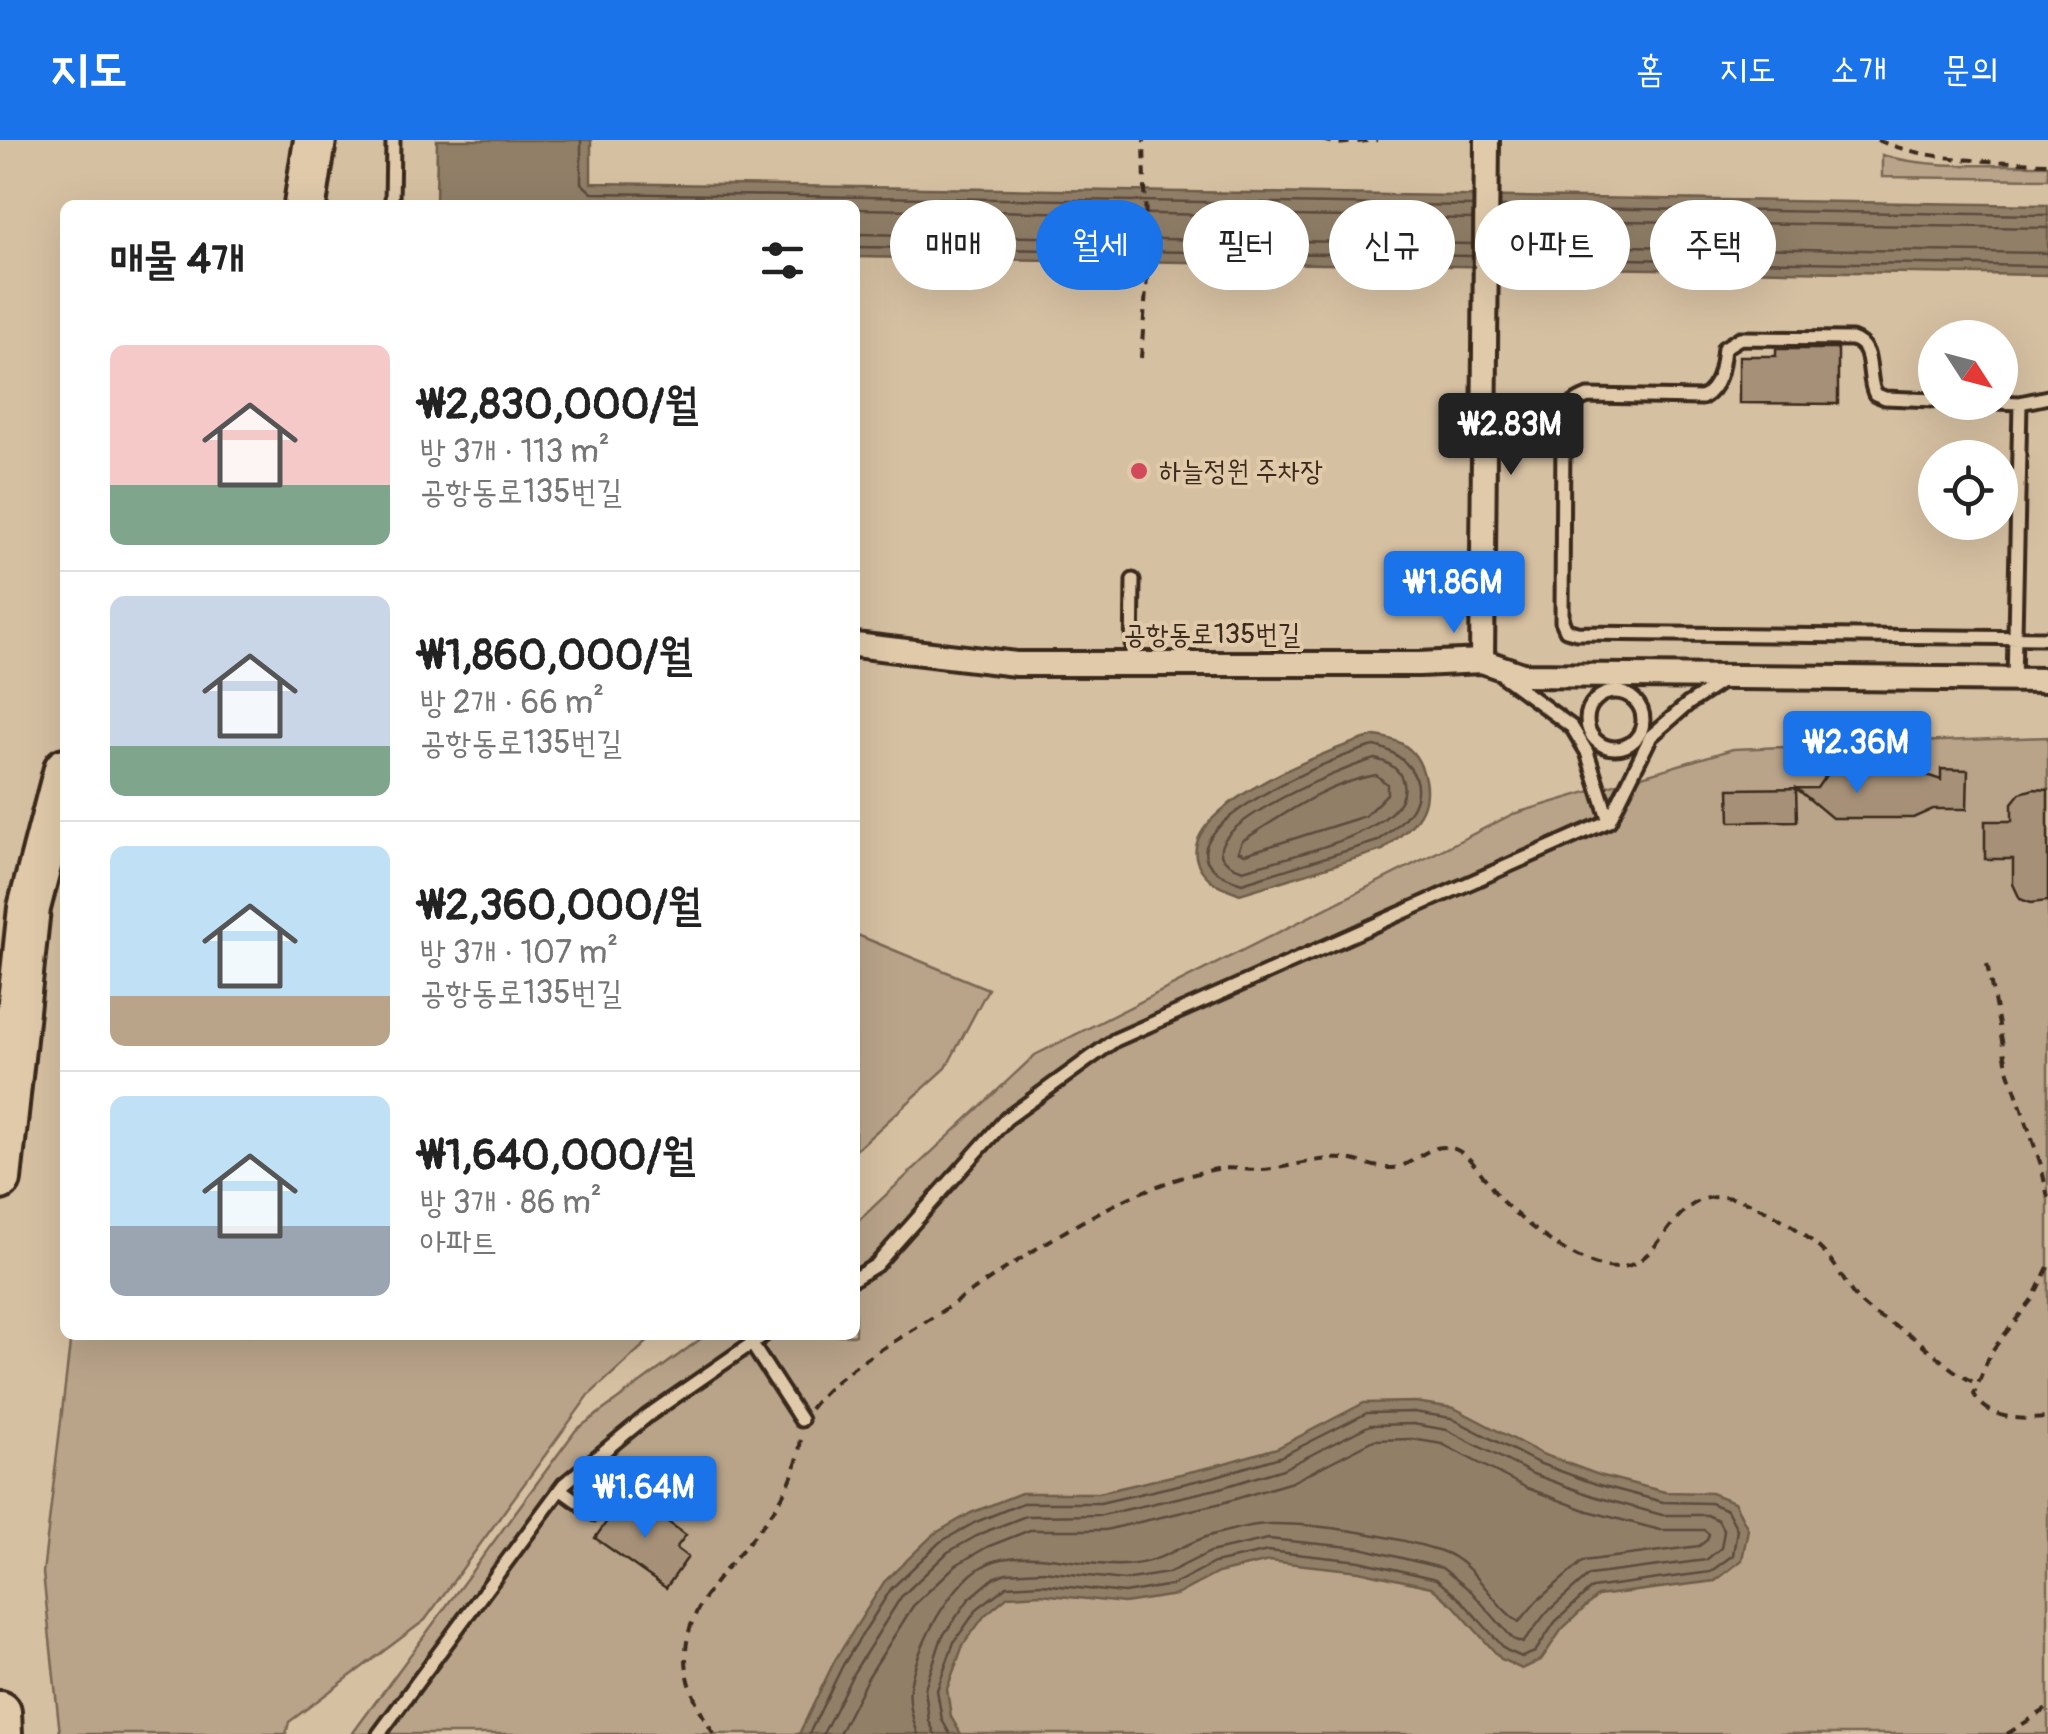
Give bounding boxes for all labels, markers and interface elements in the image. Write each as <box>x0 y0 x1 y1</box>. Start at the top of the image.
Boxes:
text: 지도 <box>50 40 127 100</box>
text: 홈 <box>1636 48 1664 92</box>
text: 지도 <box>1719 48 1775 92</box>
text: 소개 <box>1830 48 1887 92</box>
text: 문의 <box>1942 48 1998 92</box>
chip: 매매 <box>890 200 1016 290</box>
chip: 월세 <box>1036 200 1163 290</box>
chip: 필터 <box>1183 200 1309 290</box>
chip: 신규 <box>1329 200 1455 290</box>
chip: 아파트 <box>1475 200 1630 290</box>
chip: 주택 <box>1650 200 1776 290</box>
icon: filters <box>755 233 810 288</box>
text: 매물 4개 <box>110 234 245 286</box>
north arrow <box>1918 320 2018 420</box>
map controls <box>1918 320 2018 540</box>
text: ₩2,830,000/월 <box>420 379 698 431</box>
icon: home <box>190 385 310 505</box>
pin: ₩2.83M <box>1430 393 1592 478</box>
text: ₩2.83M <box>1460 405 1562 445</box>
text: 방 3개 · 113 m² <box>420 432 610 472</box>
button: locate <box>1918 440 2018 540</box>
place label: 하늘정원 주차장 <box>1159 454 1323 489</box>
marker: 하늘정원 주차장 <box>1128 460 1150 482</box>
text: 공항동로135번길 <box>420 472 622 512</box>
pin: ₩1.86M <box>1373 551 1535 636</box>
text: ₩1.86M <box>1406 563 1502 603</box>
street label: 공항동로135번길 <box>1124 617 1300 652</box>
text: ₩1,860,000/월 <box>420 630 692 682</box>
icon: home <box>190 636 310 756</box>
text: 방 2개 · 66 m² <box>420 683 604 723</box>
pin: ₩2.36M <box>1776 711 1938 796</box>
text: 공항동로135번길 <box>420 723 622 763</box>
text: ₩2.36M <box>1805 723 1909 763</box>
text: ₩2,360,000/월 <box>420 880 702 932</box>
icon: home <box>190 886 310 1006</box>
text: 방 3개 · 107 m² <box>420 933 618 973</box>
text: 공항동로135번길 <box>420 973 622 1013</box>
text: ₩1,640,000/월 <box>420 1130 695 1182</box>
icon: home <box>190 1136 310 1256</box>
text: 방 3개 · 86 m² <box>420 1183 602 1223</box>
text: 아파트 <box>420 1223 497 1263</box>
pin: ₩1.64M <box>564 1456 726 1541</box>
text: ₩1.64M <box>596 1468 694 1508</box>

